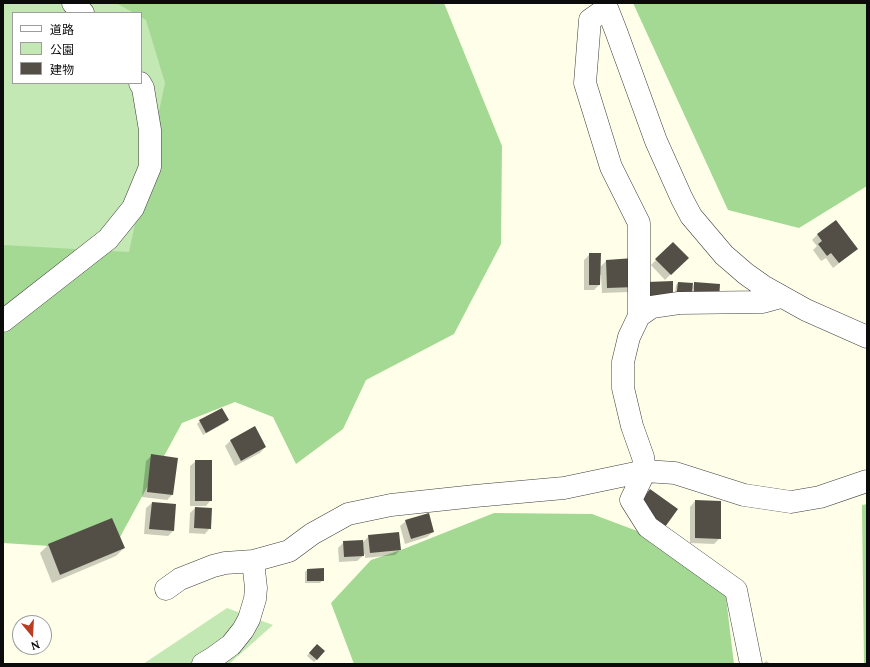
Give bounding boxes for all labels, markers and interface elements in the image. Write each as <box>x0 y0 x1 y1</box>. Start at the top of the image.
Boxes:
legend <box>12 12 142 84</box>
text: 道路 <box>50 22 74 37</box>
text: 公園 <box>50 42 74 57</box>
text: 建物 <box>50 62 74 77</box>
north arrow <box>12 615 52 655</box>
text: N <box>29 637 42 653</box>

